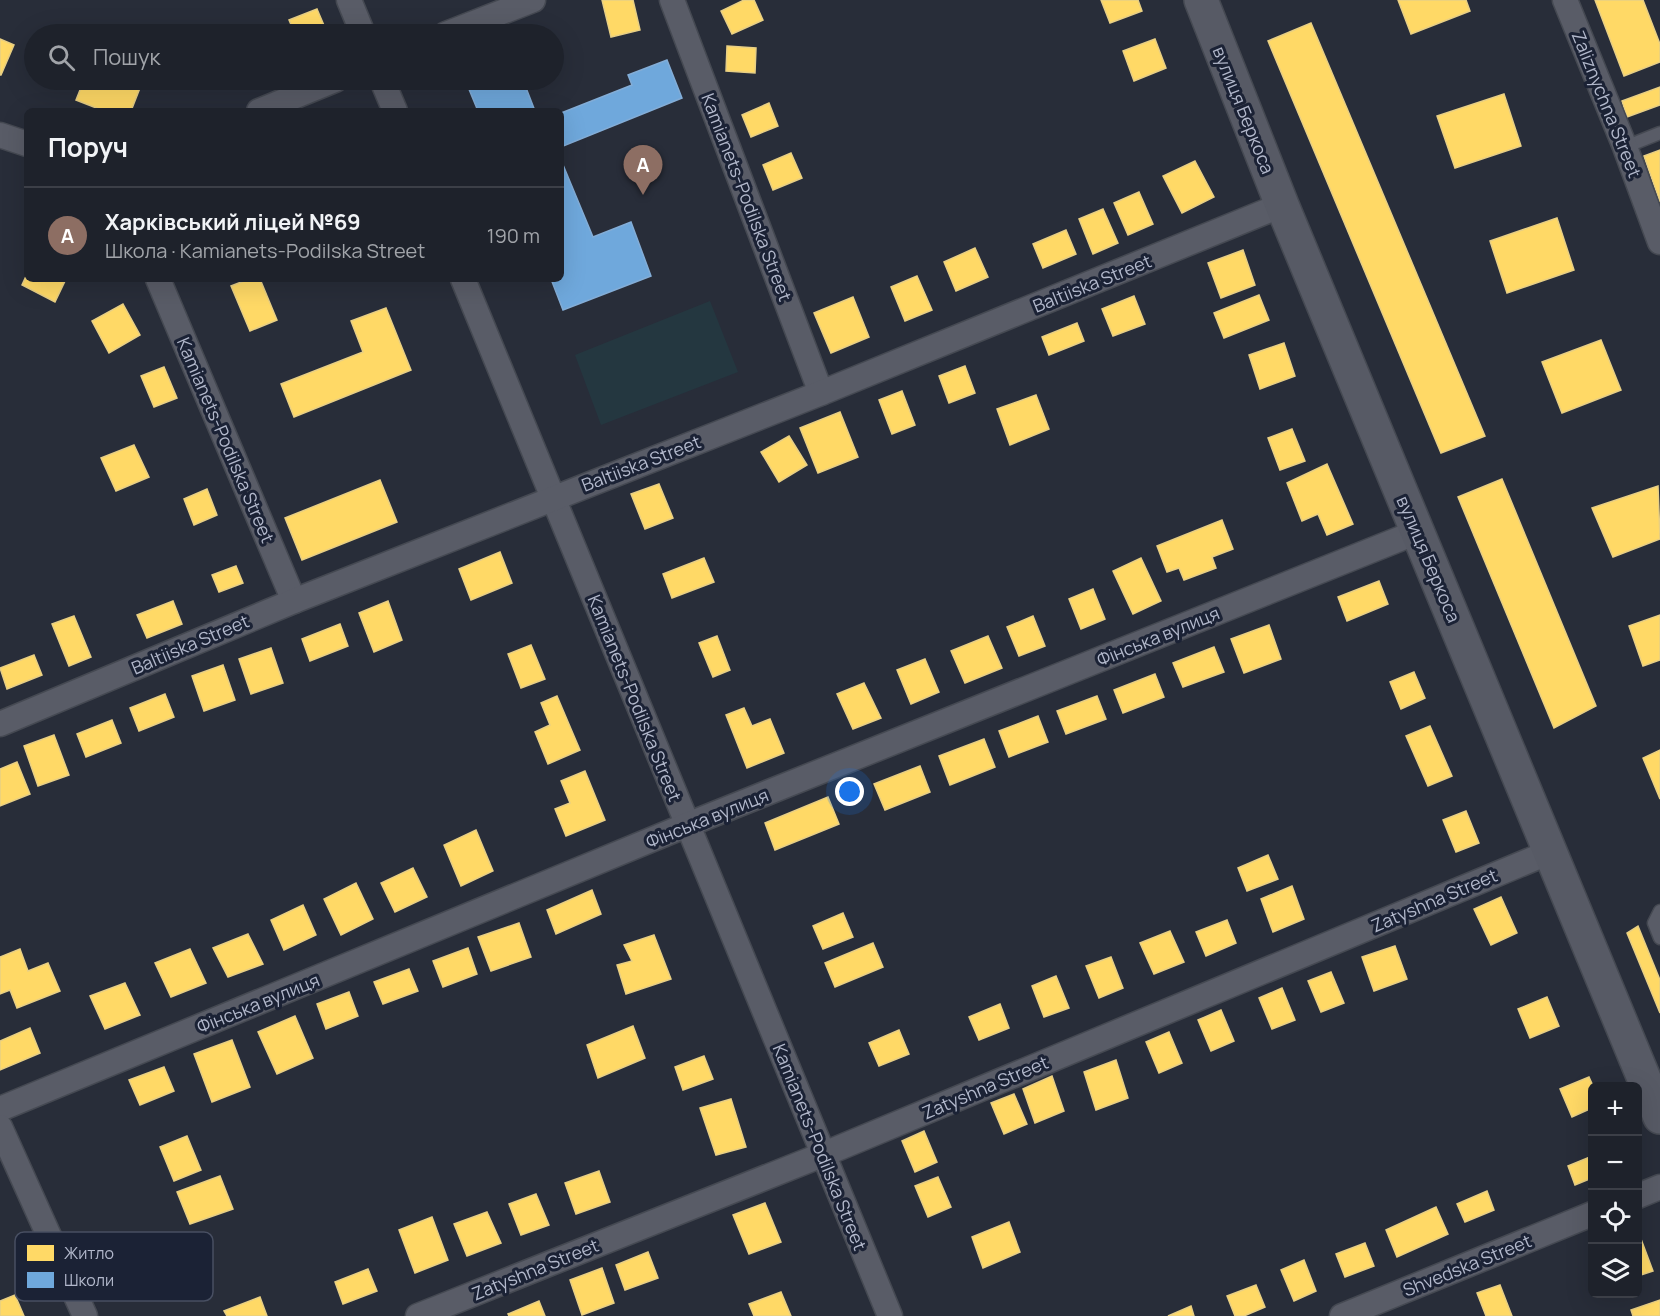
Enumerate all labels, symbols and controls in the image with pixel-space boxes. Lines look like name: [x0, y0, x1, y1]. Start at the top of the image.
search box: [24, 24, 564, 90]
street label: Zaliznychna Street: [1567, 27, 1647, 181]
icon: search: [45, 41, 78, 74]
text: Пошук: [93, 42, 160, 72]
street label: вулиця Беркоса: [1208, 43, 1280, 177]
street label: Kamianets-Podilska Street: [696, 90, 798, 304]
text: Поруч: [48, 129, 128, 165]
pin: A: [624, 146, 662, 195]
text: Харківський ліцей №69: [105, 207, 361, 237]
text: A: [61, 222, 74, 249]
text: 190 m: [487, 222, 540, 249]
text: Школа · Kamianets-Podilska Street: [105, 237, 425, 264]
street label: Baltiiska Street: [1029, 248, 1155, 318]
street label: Kamianets-Podilska Street: [172, 334, 280, 546]
street label: Baltiiska Street: [578, 429, 704, 497]
street label: вулиця Беркоса: [1392, 492, 1466, 626]
street label: Kamianets-Podilska Street: [582, 591, 688, 805]
street label: Фінська вулиця: [1093, 600, 1223, 672]
street label: Baltiiska Street: [127, 608, 253, 680]
your location: [835, 777, 864, 806]
street label: Фінська вулиця: [642, 782, 772, 854]
street label: Zatyshna Street: [1367, 863, 1501, 937]
street label: Фінська вулиця: [193, 967, 323, 1039]
street label: Kamianets-Podilska Street: [767, 1040, 873, 1254]
street label: Zatyshna Street: [918, 1050, 1052, 1124]
map controls: [1588, 1082, 1642, 1298]
button: +: [1588, 1082, 1642, 1136]
button: −: [1588, 1136, 1642, 1190]
button: locate: [1588, 1190, 1642, 1244]
street label: Shvedska Street: [1399, 1228, 1535, 1302]
legend: [15, 1232, 213, 1301]
street label: Zatyshna Street: [468, 1233, 602, 1305]
text: Житло: [64, 1242, 114, 1264]
button: layers: [1588, 1244, 1642, 1298]
text: Школи: [64, 1269, 114, 1291]

